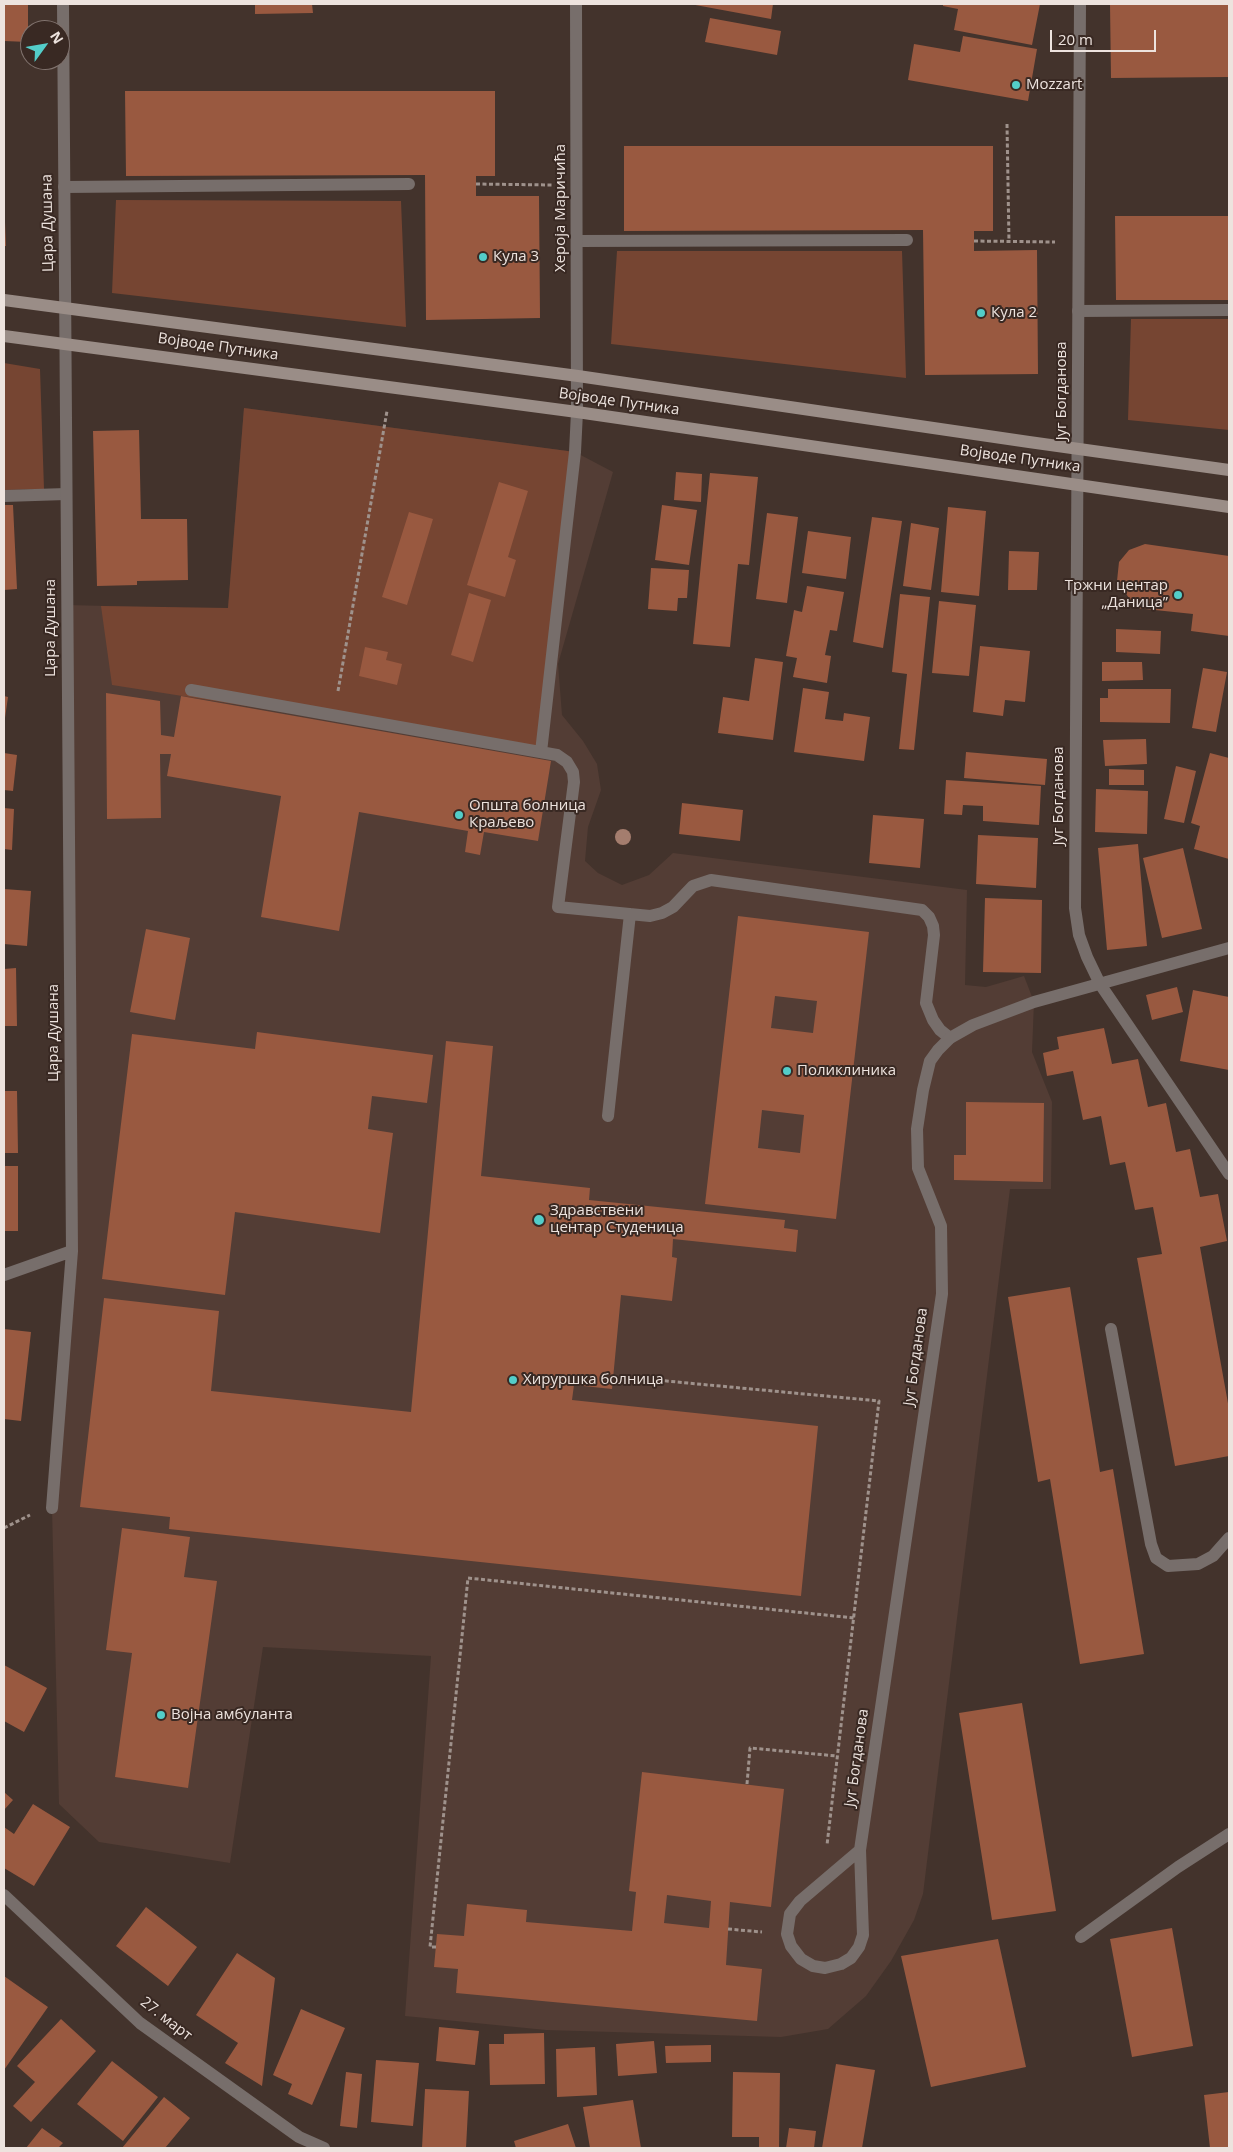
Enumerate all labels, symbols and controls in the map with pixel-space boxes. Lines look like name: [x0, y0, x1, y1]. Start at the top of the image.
north arrow: [20, 20, 70, 70]
scale bar: [1053, 20, 1159, 52]
text: N: [46, 27, 68, 47]
text: 20 m: [1058, 29, 1093, 49]
place label: Mozzart: [1026, 76, 1082, 94]
marker: Mozzart: [1010, 79, 1022, 91]
street label: Хероја Маричића: [552, 144, 570, 272]
street label: Цара Душана: [38, 174, 58, 272]
place label: Кула 3: [493, 248, 539, 266]
marker: Кула 3: [477, 251, 489, 263]
place label: Кула 2: [991, 304, 1037, 322]
marker: Кула 2: [975, 307, 987, 319]
street label: Војводе Путника: [156, 330, 280, 364]
street label: Југ Богданова: [1053, 342, 1071, 440]
street label: Војводе Путника: [557, 385, 681, 419]
street label: Војводе Путника: [958, 442, 1082, 476]
place label: Тржни центар „Даница”: [1065, 577, 1168, 612]
street label: Цара Душана: [42, 579, 60, 677]
marker: Тржни центар „Даница”: [1172, 589, 1184, 601]
street label: Југ Богданова: [1050, 747, 1068, 845]
place label: Општа болница Краљево: [469, 797, 586, 832]
marker: Општа болница Краљево: [453, 809, 465, 821]
street label: Цара Душана: [45, 984, 63, 1082]
place label: Поликлиника: [797, 1062, 896, 1080]
marker: Поликлиника: [781, 1065, 793, 1077]
place label: Здравствени центар Студеница: [550, 1202, 684, 1237]
marker: Здравствени центар Студеница: [532, 1213, 546, 1227]
street label: Југ Богданова: [900, 1307, 932, 1407]
place label: Хируршка болница: [523, 1371, 664, 1389]
marker: Хируршка болница: [507, 1374, 519, 1386]
place label: Војна амбуланта: [171, 1706, 293, 1724]
street label: Југ Богданова: [841, 1708, 873, 1808]
marker: Војна амбуланта: [155, 1709, 167, 1721]
street label: 27. март: [137, 1993, 195, 2045]

